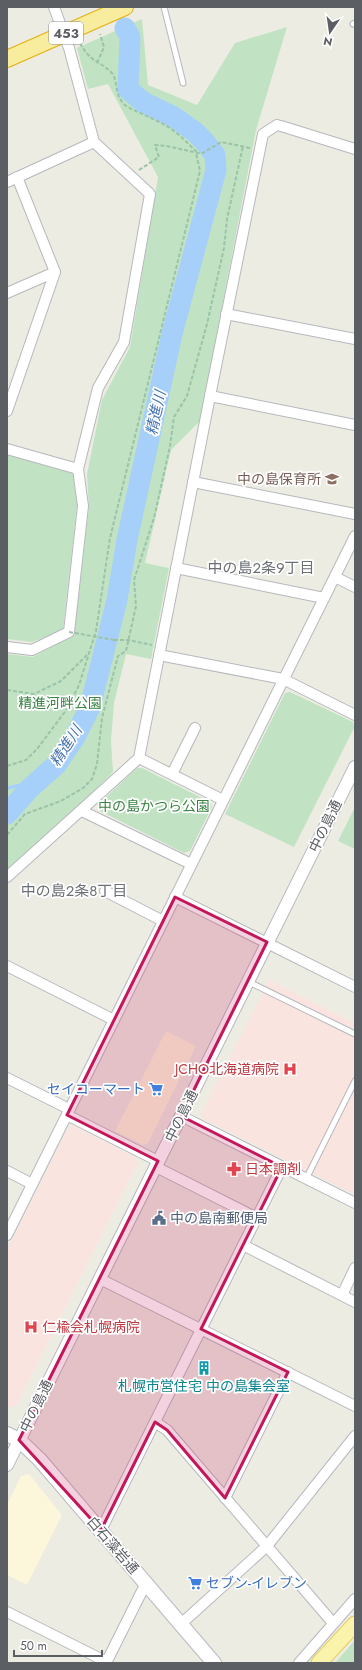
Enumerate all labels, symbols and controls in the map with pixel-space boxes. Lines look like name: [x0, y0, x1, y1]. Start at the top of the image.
north arrow: [310, 12, 350, 52]
road number: 453: [49, 22, 83, 44]
text: N: [322, 33, 334, 51]
water label: 精進川: [141, 387, 172, 437]
place label: 中の島保育所: [237, 469, 321, 489]
school or university icon: 中の島保育所: [324, 471, 340, 487]
district label: 中の島2条9丁目: [207, 557, 315, 579]
park label: 精進河畔公園: [18, 693, 102, 713]
water label: 精進川: [45, 719, 89, 771]
park label: 中の島かつら公園: [98, 796, 210, 816]
street label: 中の島通: [304, 796, 346, 856]
district label: 中の島2条8丁目: [21, 880, 127, 902]
place label: JCHO北海道病院: [173, 1059, 279, 1079]
hospital icon: JCHO北海道病院: [282, 1061, 298, 1077]
place label: セイコーマート: [47, 1079, 145, 1099]
supermarket icon: セイコーマート: [148, 1081, 164, 1097]
street label: 中の島通: [160, 1086, 202, 1146]
place label: 日本調剤: [245, 1159, 301, 1179]
pharmacy icon: 日本調剤: [226, 1161, 242, 1177]
place label: 中の島南郵便局: [170, 1208, 268, 1228]
public building icon: 中の島南郵便局: [151, 1210, 167, 1226]
place label: 仁楡会札幌病院: [42, 1317, 140, 1337]
hospital icon: 仁楡会札幌病院: [23, 1319, 39, 1335]
building icon: 札幌市営住宅 中の島集会室: [196, 1360, 212, 1376]
street label: 中の島通: [15, 1376, 57, 1436]
place label: 札幌市営住宅 中の島集会室: [118, 1376, 290, 1396]
street label: 白石藻岩通: [82, 1512, 144, 1578]
place label: セブン-イレブン: [206, 1573, 307, 1593]
supermarket icon: セブン-イレブン: [187, 1575, 203, 1591]
scale bar: [14, 1632, 102, 1658]
text: 50 m: [20, 1637, 47, 1655]

